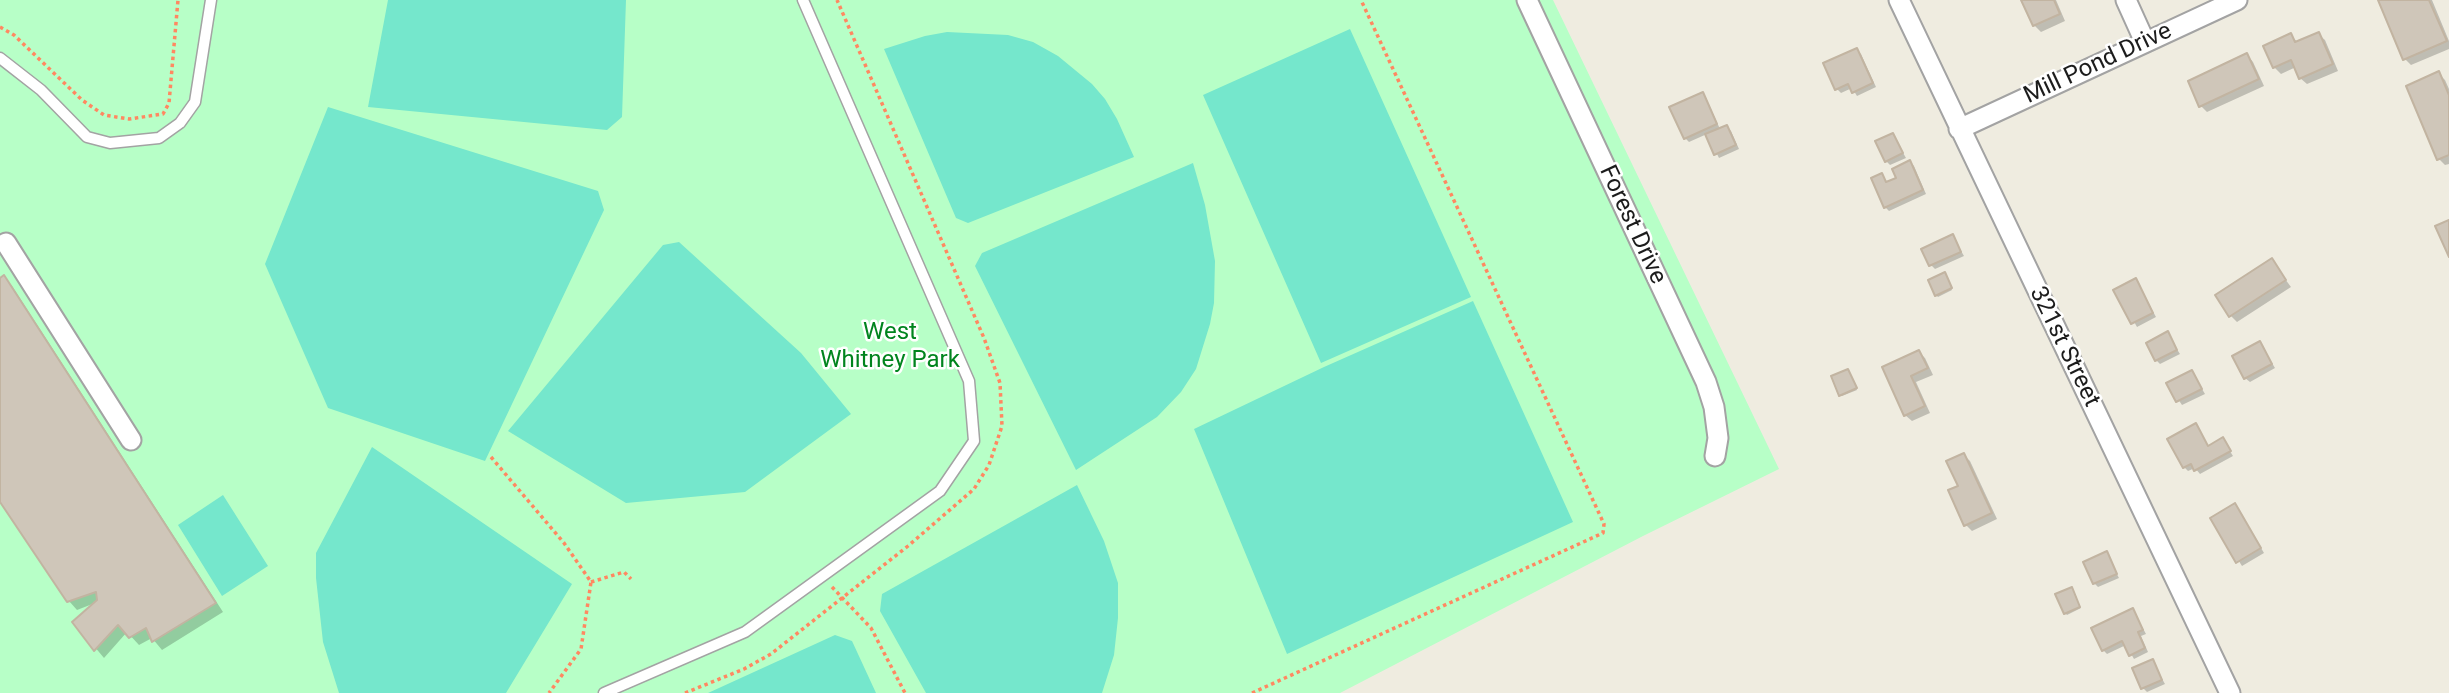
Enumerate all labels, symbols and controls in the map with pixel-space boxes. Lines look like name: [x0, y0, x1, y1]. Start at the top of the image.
street label: Mill Pond Drive: [2020, 17, 2176, 111]
street label: Forest Drive: [1592, 161, 1672, 289]
street label: 321st Street: [2023, 282, 2105, 412]
park label: West Whitney Park: [820, 319, 960, 375]

